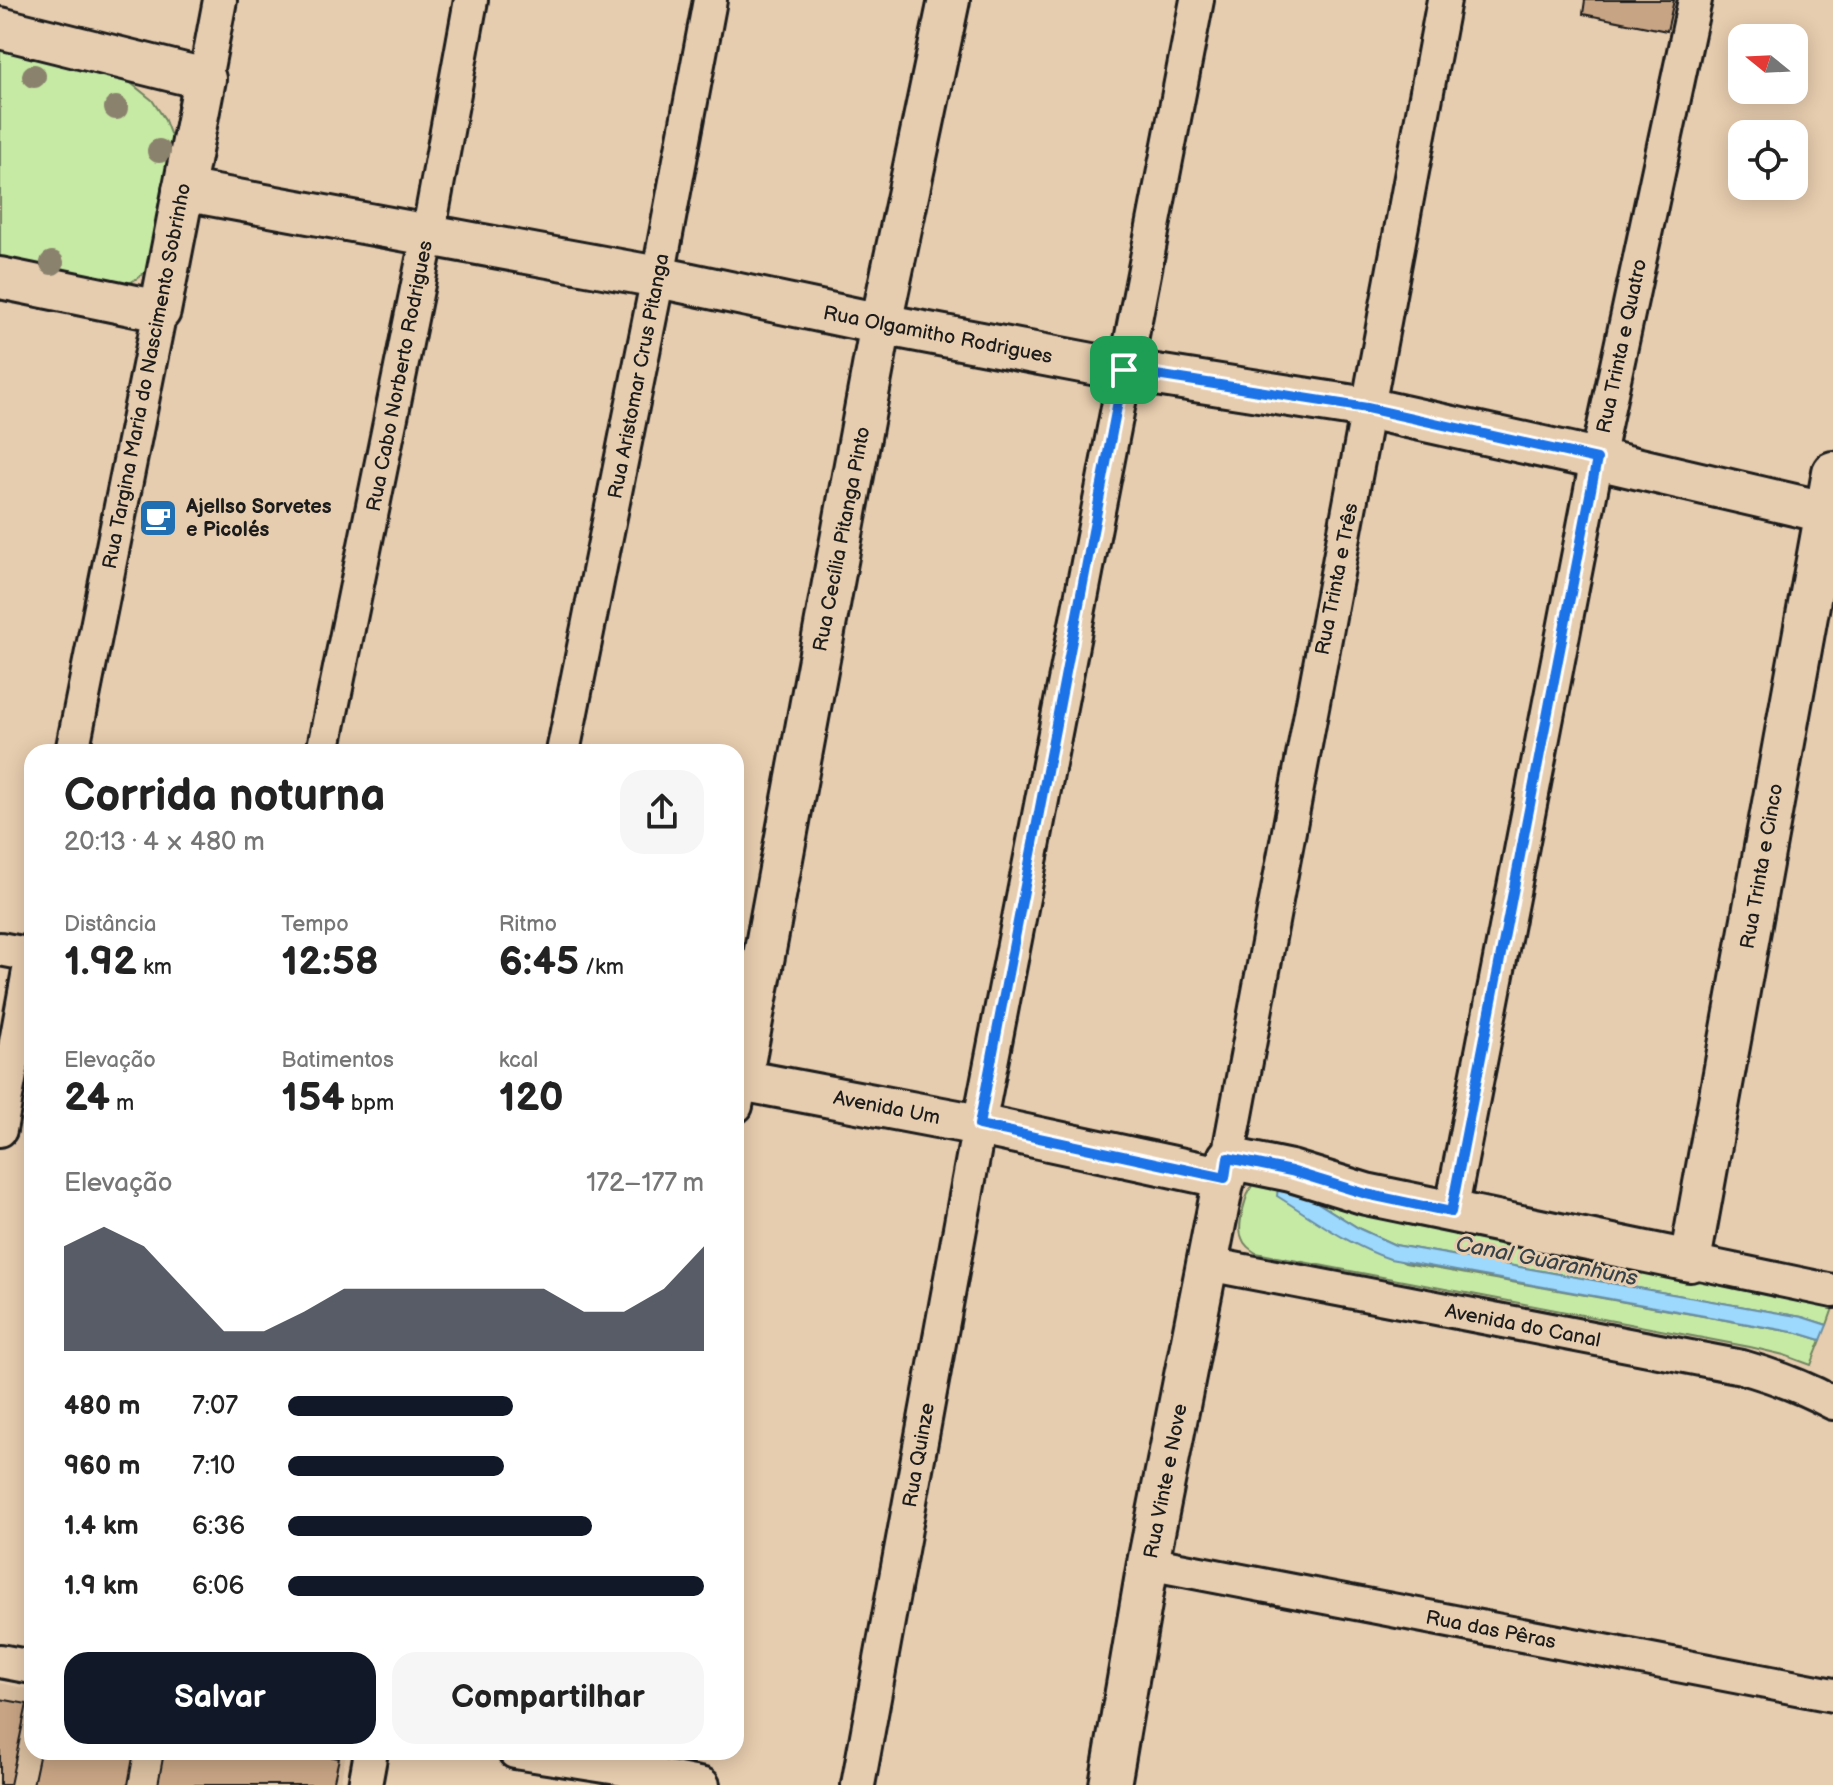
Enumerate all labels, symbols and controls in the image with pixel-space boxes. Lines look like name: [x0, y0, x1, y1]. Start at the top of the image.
north arrow: [1728, 24, 1808, 104]
map controls: [1728, 24, 1808, 200]
button: locate: [1728, 120, 1808, 200]
street label: Rua Targina Maria do Nascimento Sobrinho: [98, 181, 196, 571]
street label: Rua Cabo Norberto Rodrigues: [362, 239, 438, 514]
street label: Rua Aristomar Crus Pitanga: [603, 251, 675, 501]
street label: Rua Trinta e Quatro: [1592, 257, 1652, 436]
street label: Rua Olgamitho Rodrigues: [821, 301, 1055, 369]
pin: [1090, 336, 1158, 404]
icon: arrive: [1102, 348, 1146, 392]
street label: Rua Cecília Pitanga Pinto: [808, 425, 876, 654]
place label: Ajellso Sorvetes e Picolés: [185, 495, 332, 542]
cafe icon: Ajellso Sorvetes e Picolés: [137, 497, 179, 539]
street label: Rua Trinta e Três: [1310, 501, 1364, 657]
text: Corrida noturna: [64, 770, 385, 823]
button: share: [620, 770, 704, 854]
street label: Rua Trinta e Cinco: [1736, 782, 1788, 951]
text: 20:13 · 4 × 480 m: [64, 827, 265, 858]
text: Distância: [64, 911, 156, 938]
text: Tempo: [281, 911, 349, 938]
text: Ritmo: [499, 911, 557, 938]
text: 1.92: [64, 938, 137, 986]
text: 12:58: [281, 938, 379, 986]
text: 6:45: [499, 938, 579, 986]
text: km: [137, 954, 172, 981]
text: /km: [579, 954, 624, 981]
text: Elevação: [64, 1047, 156, 1074]
text: Batimentos: [281, 1047, 394, 1074]
text: kcal: [499, 1047, 538, 1074]
text: 24: [64, 1074, 110, 1122]
text: 154: [281, 1074, 345, 1122]
text: 120: [499, 1074, 564, 1122]
street label: Avenida Um: [831, 1086, 942, 1130]
text: m: [110, 1090, 134, 1117]
text: bpm: [345, 1090, 394, 1117]
text: Elevação: [64, 1168, 172, 1199]
text: 172–177 m: [586, 1168, 704, 1199]
water label: Canal Guaranhuns: [1454, 1231, 1640, 1292]
street label: Avenida do Canal: [1443, 1299, 1603, 1353]
text: 480 m: [64, 1391, 140, 1422]
text: 7:07: [192, 1391, 238, 1422]
street label: Rua Quinze: [898, 1401, 940, 1509]
street label: Rua Vinte e Nove: [1139, 1402, 1193, 1561]
text: 960 m: [64, 1451, 140, 1482]
text: 7:10: [192, 1451, 235, 1482]
text: 1.4 km: [64, 1511, 139, 1542]
text: 6:36: [192, 1511, 245, 1542]
text: 1.9 km: [64, 1571, 139, 1602]
text: 6:06: [192, 1571, 244, 1602]
street label: Rua das Pêras: [1424, 1606, 1558, 1654]
button: Salvar: [64, 1652, 376, 1744]
button: Compartilhar: [392, 1652, 704, 1744]

